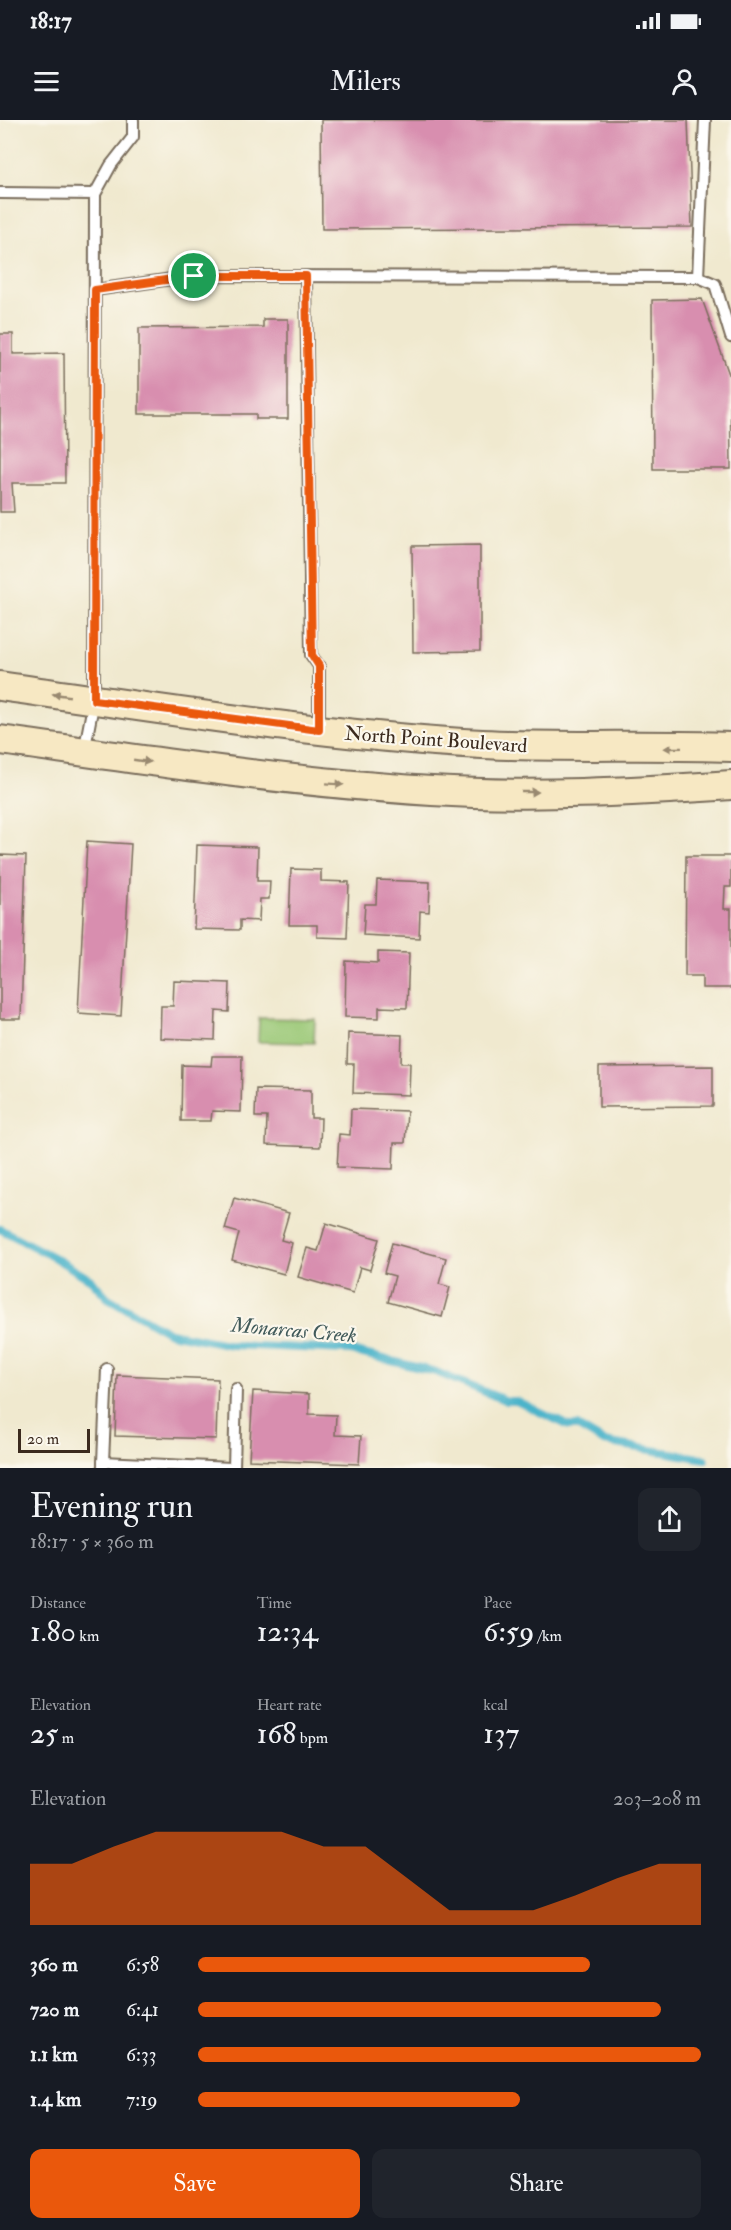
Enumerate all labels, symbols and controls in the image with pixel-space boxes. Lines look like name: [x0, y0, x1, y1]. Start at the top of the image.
text: 18:17: [30, 7, 72, 35]
icon: menu: [30, 65, 63, 98]
text: Milers: [330, 65, 401, 98]
icon: person: [668, 65, 701, 98]
pin: [168, 250, 219, 301]
icon: arrive: [177, 259, 210, 292]
one-way arrow: [51, 690, 70, 699]
street label: North Point Boulevard: [344, 721, 528, 758]
one-way arrow: [663, 743, 682, 753]
one-way arrow: [132, 756, 151, 765]
one-way arrow: [326, 779, 345, 788]
one-way arrow: [521, 787, 540, 797]
water label: Monarcas Creek: [228, 1311, 358, 1349]
scale bar: [18, 1426, 90, 1454]
text: 20 m: [27, 1429, 59, 1449]
text: Evening run: [30, 1486, 193, 1527]
button: share: [638, 1488, 701, 1551]
text: 18:17 · 5 × 360 m: [30, 1529, 154, 1554]
text: Distance: [30, 1593, 86, 1613]
text: Time: [257, 1593, 292, 1613]
text: Pace: [483, 1593, 512, 1613]
text: 1.80: [30, 1613, 76, 1650]
text: 12:34: [257, 1613, 318, 1650]
text: 6:59: [483, 1613, 534, 1650]
text: km: [76, 1626, 99, 1646]
text: /km: [534, 1626, 562, 1646]
text: Elevation: [30, 1695, 91, 1715]
text: Heart rate: [257, 1695, 322, 1715]
text: kcal: [483, 1695, 508, 1715]
text: 25: [30, 1715, 58, 1752]
text: 168: [257, 1715, 296, 1752]
text: 137: [483, 1715, 519, 1752]
text: m: [58, 1728, 74, 1748]
text: bpm: [296, 1728, 328, 1748]
text: Elevation: [30, 1786, 106, 1811]
text: 203–208 m: [613, 1786, 701, 1811]
text: 360 m: [30, 1952, 78, 1977]
text: 6:58: [126, 1952, 159, 1977]
text: 720 m: [30, 1997, 79, 2022]
text: 6:41: [126, 1997, 159, 2022]
text: 1.1 km: [30, 2042, 77, 2067]
text: 6:33: [126, 2042, 156, 2067]
text: 1.4 km: [30, 2087, 81, 2112]
text: 7:19: [126, 2087, 157, 2112]
button: Save: [30, 2149, 360, 2218]
button: Share: [372, 2149, 701, 2218]

